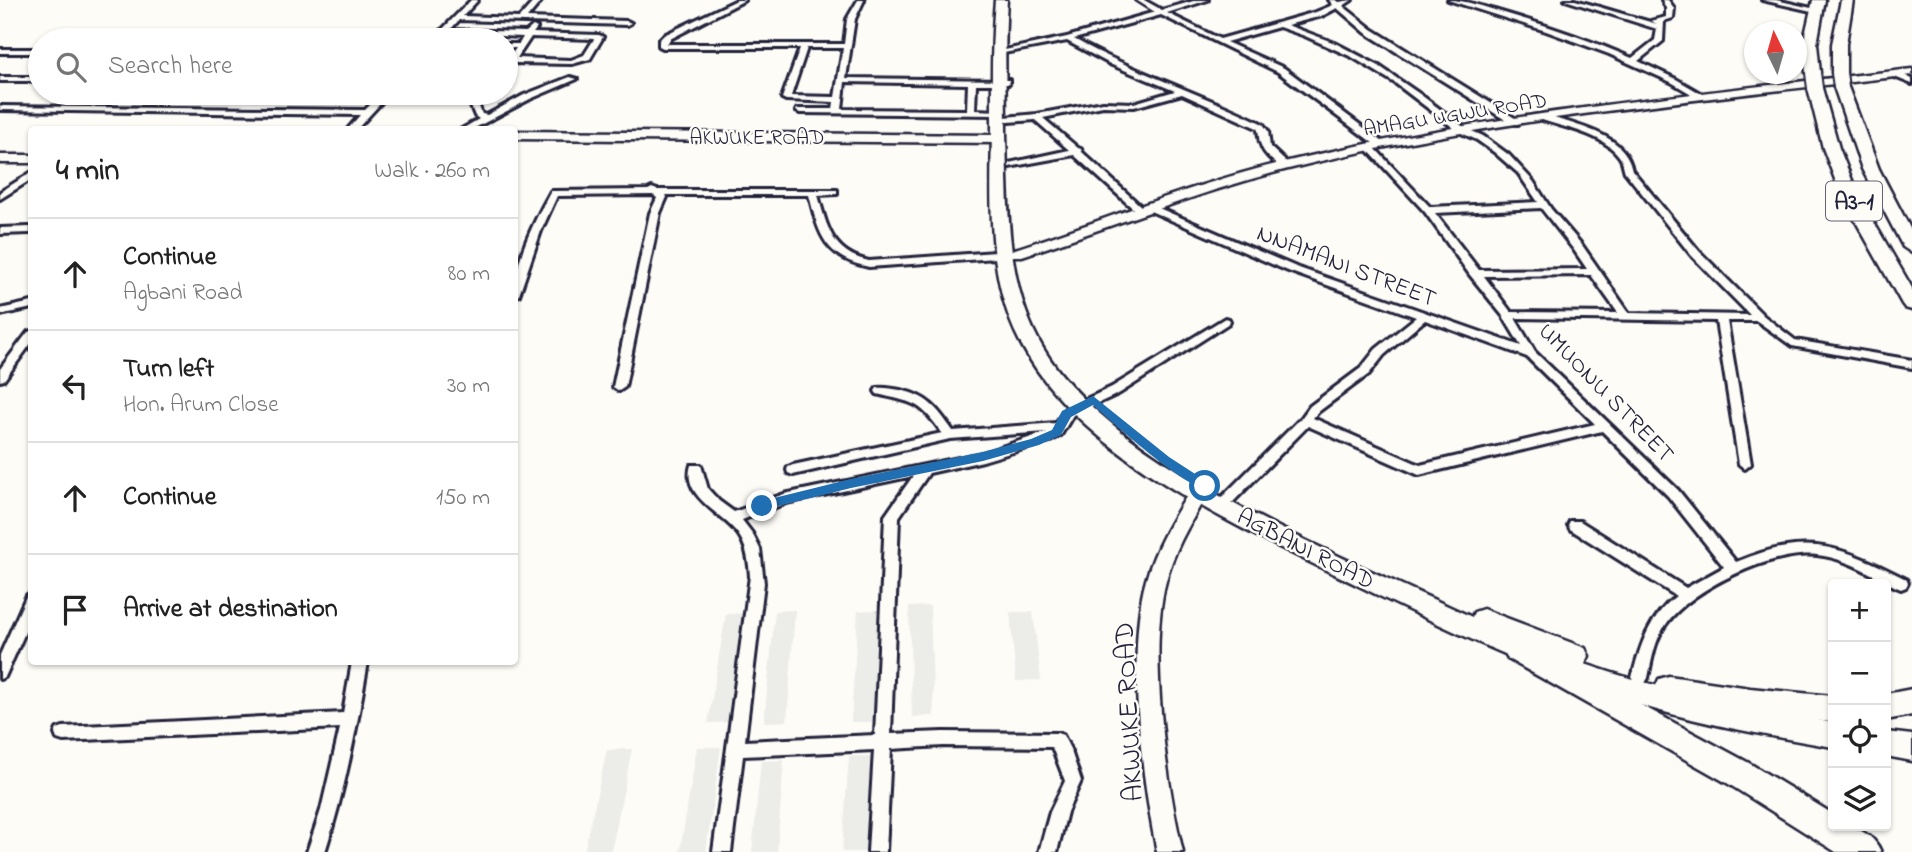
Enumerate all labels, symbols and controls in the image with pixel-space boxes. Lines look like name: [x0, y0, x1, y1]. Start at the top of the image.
north arrow: [1744, 21, 1807, 84]
search box: [28, 28, 518, 105]
icon: search: [52, 48, 90, 86]
text: Search here: [108, 48, 233, 86]
street label: AMAGU UGWU ROAD: [1361, 87, 1549, 145]
street label: AKWUKE ROAD: [690, 124, 824, 154]
text: 4 min: [56, 150, 119, 194]
text: Walk · 260 m: [374, 155, 490, 188]
road number: A3-1: [1826, 182, 1882, 220]
street label: NNAMANI STREET: [1251, 217, 1441, 318]
text: Continue: [123, 239, 216, 277]
icon: ahead: [56, 255, 94, 293]
text: 80 m: [448, 258, 490, 291]
text: Agbani Road: [123, 277, 242, 310]
street label: UMUONU STREET: [1529, 316, 1682, 472]
text: Turn left: [123, 351, 214, 389]
icon: left: [56, 367, 94, 405]
text: 30 m: [447, 370, 490, 403]
text: Hon. Arum Close: [123, 389, 279, 422]
route start: [1189, 470, 1220, 501]
icon: ahead: [56, 479, 94, 517]
text: Continue: [123, 479, 216, 517]
text: 150 m: [436, 482, 490, 515]
route end: [746, 490, 777, 521]
street label: AGBANI ROAD: [1230, 501, 1380, 600]
map controls: [1828, 579, 1891, 831]
button: +: [1828, 579, 1891, 642]
icon: arrive: [56, 591, 94, 629]
text: Arrive at destination: [123, 591, 338, 629]
street label: AKWUKE ROAD: [1105, 621, 1156, 803]
button: −: [1828, 642, 1891, 705]
button: locate: [1828, 705, 1891, 768]
button: layers: [1828, 768, 1891, 831]

